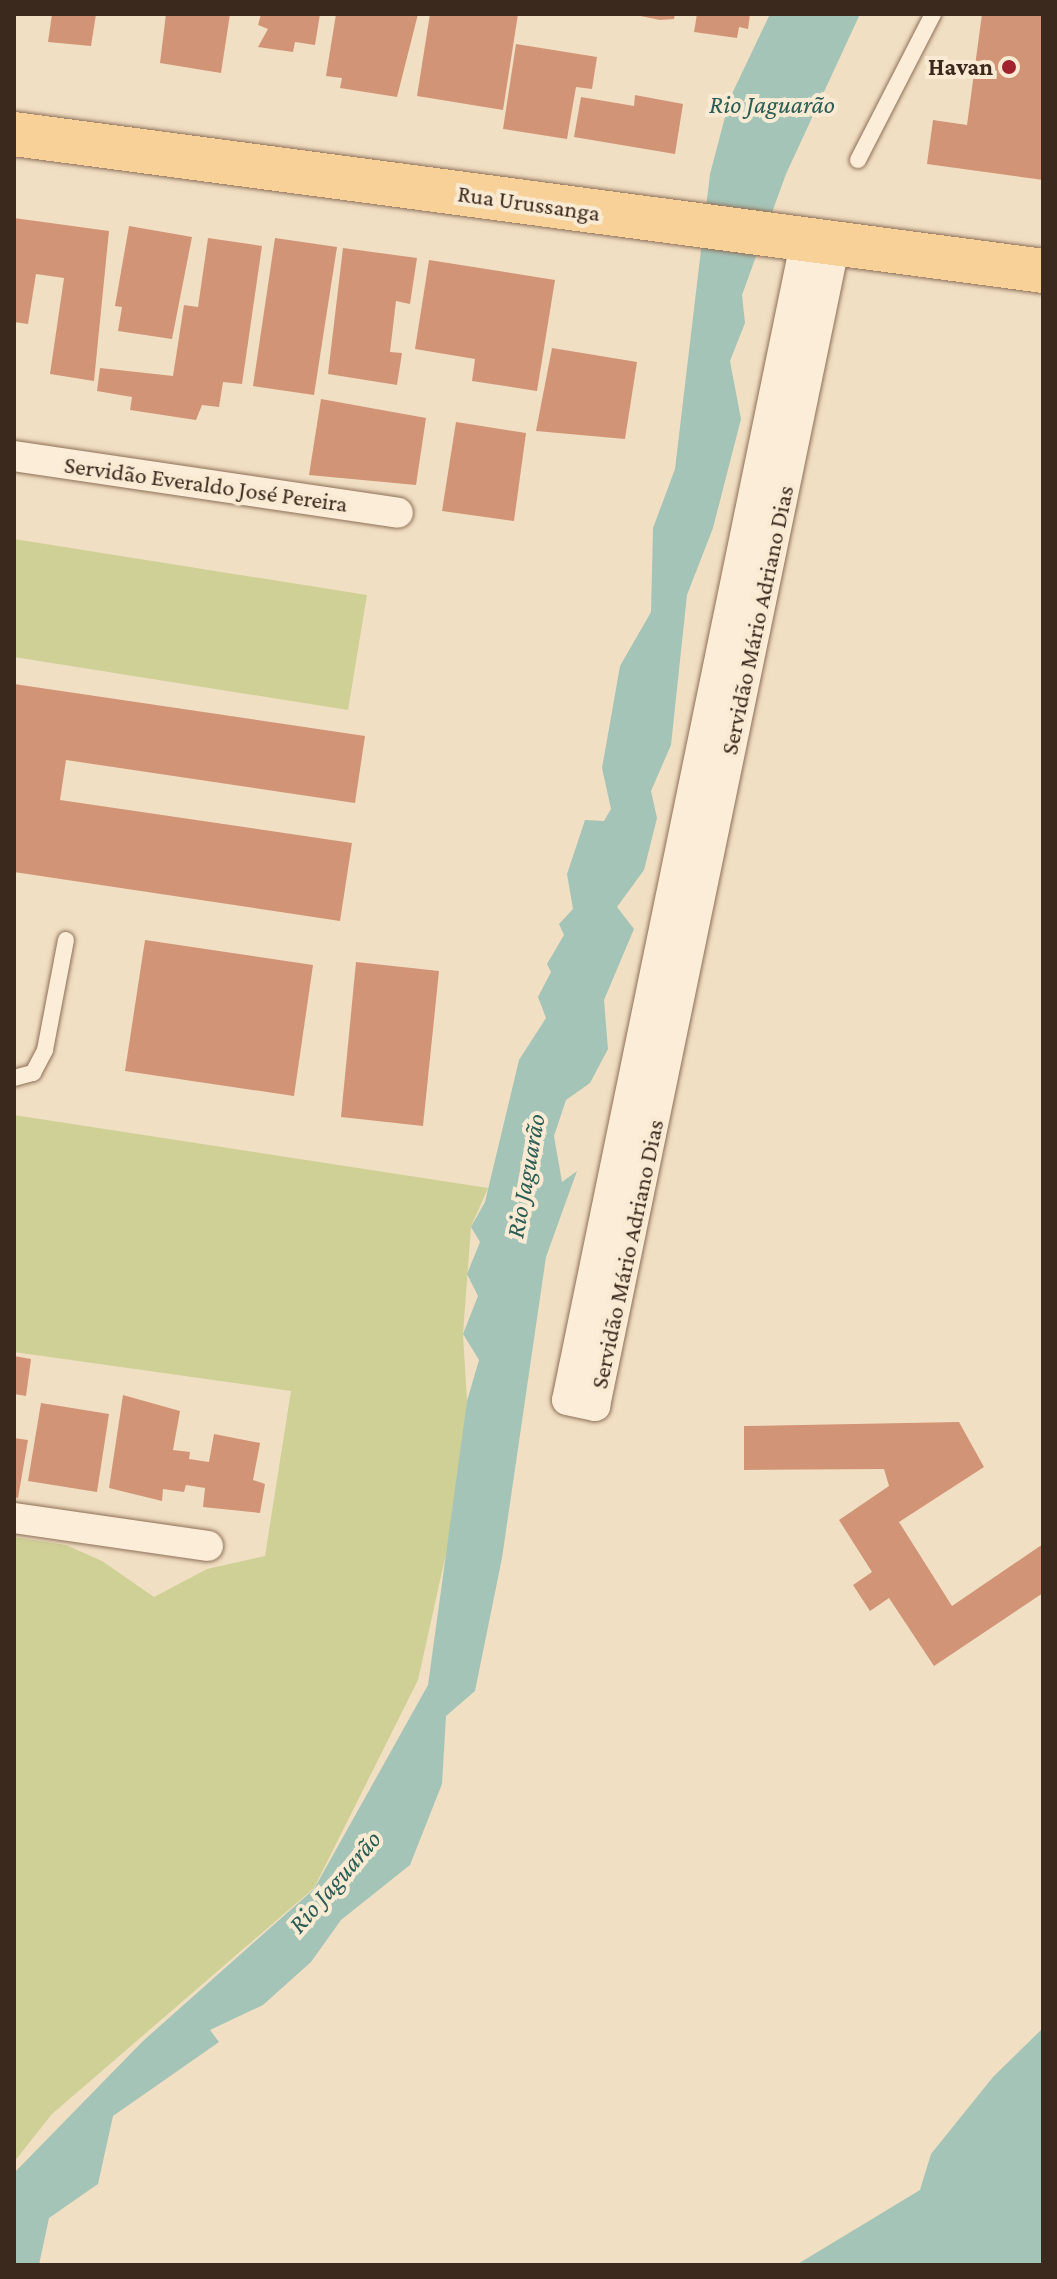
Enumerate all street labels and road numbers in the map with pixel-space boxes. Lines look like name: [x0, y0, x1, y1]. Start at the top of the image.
street label: Rua Urussanga: [456, 179, 602, 227]
street label: Servidão Everaldo José Pereira: [62, 450, 350, 518]
street label: Servidão Mário Adriano Dias: [714, 483, 800, 757]
street label: Servidão Mário Adriano Dias: [584, 1117, 670, 1391]

